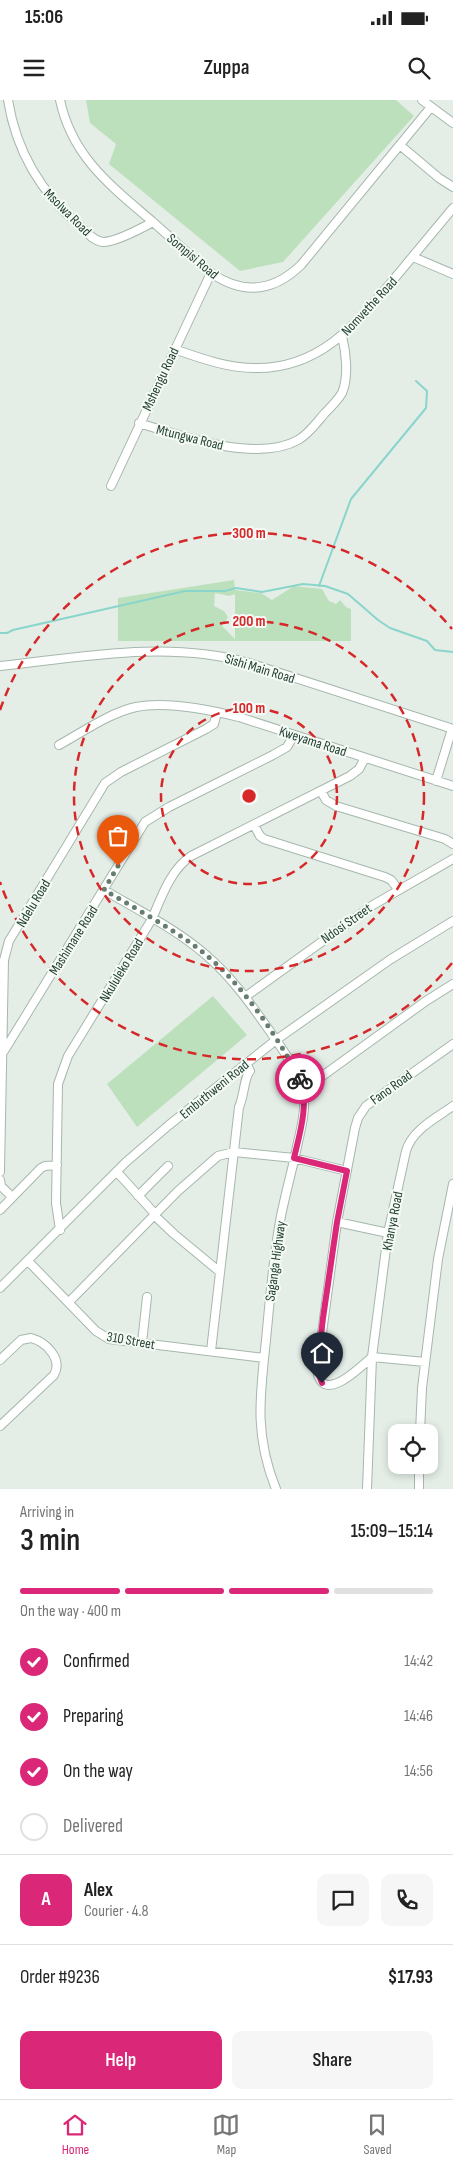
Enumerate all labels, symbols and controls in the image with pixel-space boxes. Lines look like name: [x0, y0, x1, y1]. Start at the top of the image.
text: 15:06: [25, 6, 63, 29]
icon: menu: [20, 54, 48, 82]
text: Zuppa: [203, 54, 250, 81]
icon: search: [405, 54, 433, 82]
street label: Msolwa Road: [40, 185, 95, 240]
street label: Sompisi Road: [163, 230, 222, 283]
street label: Nomvethe Road: [338, 273, 401, 339]
street label: Mshengu Road: [138, 345, 183, 414]
street label: Mtungwa Road: [155, 421, 225, 454]
text: 300 m: [232, 524, 266, 543]
text: 200 m: [232, 612, 266, 631]
street label: Sishi Main Road: [223, 650, 297, 687]
text: 100 m: [233, 699, 265, 718]
street label: Kweyama Road: [277, 723, 349, 760]
centre of rings: [240, 787, 258, 805]
pin: [97, 815, 139, 866]
icon: bag: [104, 822, 132, 850]
street label: Ndelu Road: [13, 876, 54, 930]
street label: Ndosi Street: [318, 900, 375, 947]
street label: Mashimane Road: [45, 902, 102, 978]
street label: Nkululeko Road: [96, 935, 147, 1005]
courier: [275, 1054, 325, 1104]
street label: Embuthweni Road: [176, 1056, 253, 1123]
icon: bike: [286, 1065, 314, 1093]
street label: Fano Road: [367, 1066, 416, 1108]
street label: Khanya Road: [378, 1190, 407, 1252]
street label: Saganga Highway: [261, 1219, 290, 1302]
street label: 310 Street: [105, 1328, 156, 1353]
pin: [301, 1332, 343, 1383]
icon: home: [308, 1339, 336, 1367]
map controls: [388, 1424, 438, 1474]
button: locate: [388, 1424, 438, 1474]
text: Arriving in: [20, 1503, 74, 1522]
text: 15:09–15:14: [351, 1520, 433, 1543]
text: 3 min: [20, 1521, 80, 1560]
text: On the way · 400 m: [20, 1602, 121, 1621]
icon: check: [20, 1648, 48, 1676]
text: Confirmed: [63, 1650, 130, 1673]
text: 14:42: [404, 1652, 433, 1671]
icon: check: [20, 1703, 48, 1731]
text: Preparing: [63, 1705, 124, 1728]
text: 14:46: [404, 1707, 433, 1726]
icon: check: [20, 1758, 48, 1786]
text: On the way: [63, 1760, 133, 1783]
text: 14:56: [404, 1762, 433, 1781]
text: Delivered: [63, 1815, 123, 1838]
button: chat: [317, 1874, 369, 1926]
button: phone: [381, 1874, 433, 1926]
text: Alex: [84, 1879, 113, 1902]
text: A: [41, 1888, 51, 1911]
text: Courier · 4.8: [84, 1902, 148, 1921]
text: Order #9236: [20, 1966, 100, 1989]
text: $17.93: [388, 1966, 433, 1989]
button: Help: [20, 2031, 222, 2089]
button: Share: [232, 2031, 433, 2089]
tab: Home: [61, 2111, 89, 2158]
tab: Map: [212, 2111, 240, 2158]
tab: Saved: [363, 2111, 391, 2158]

